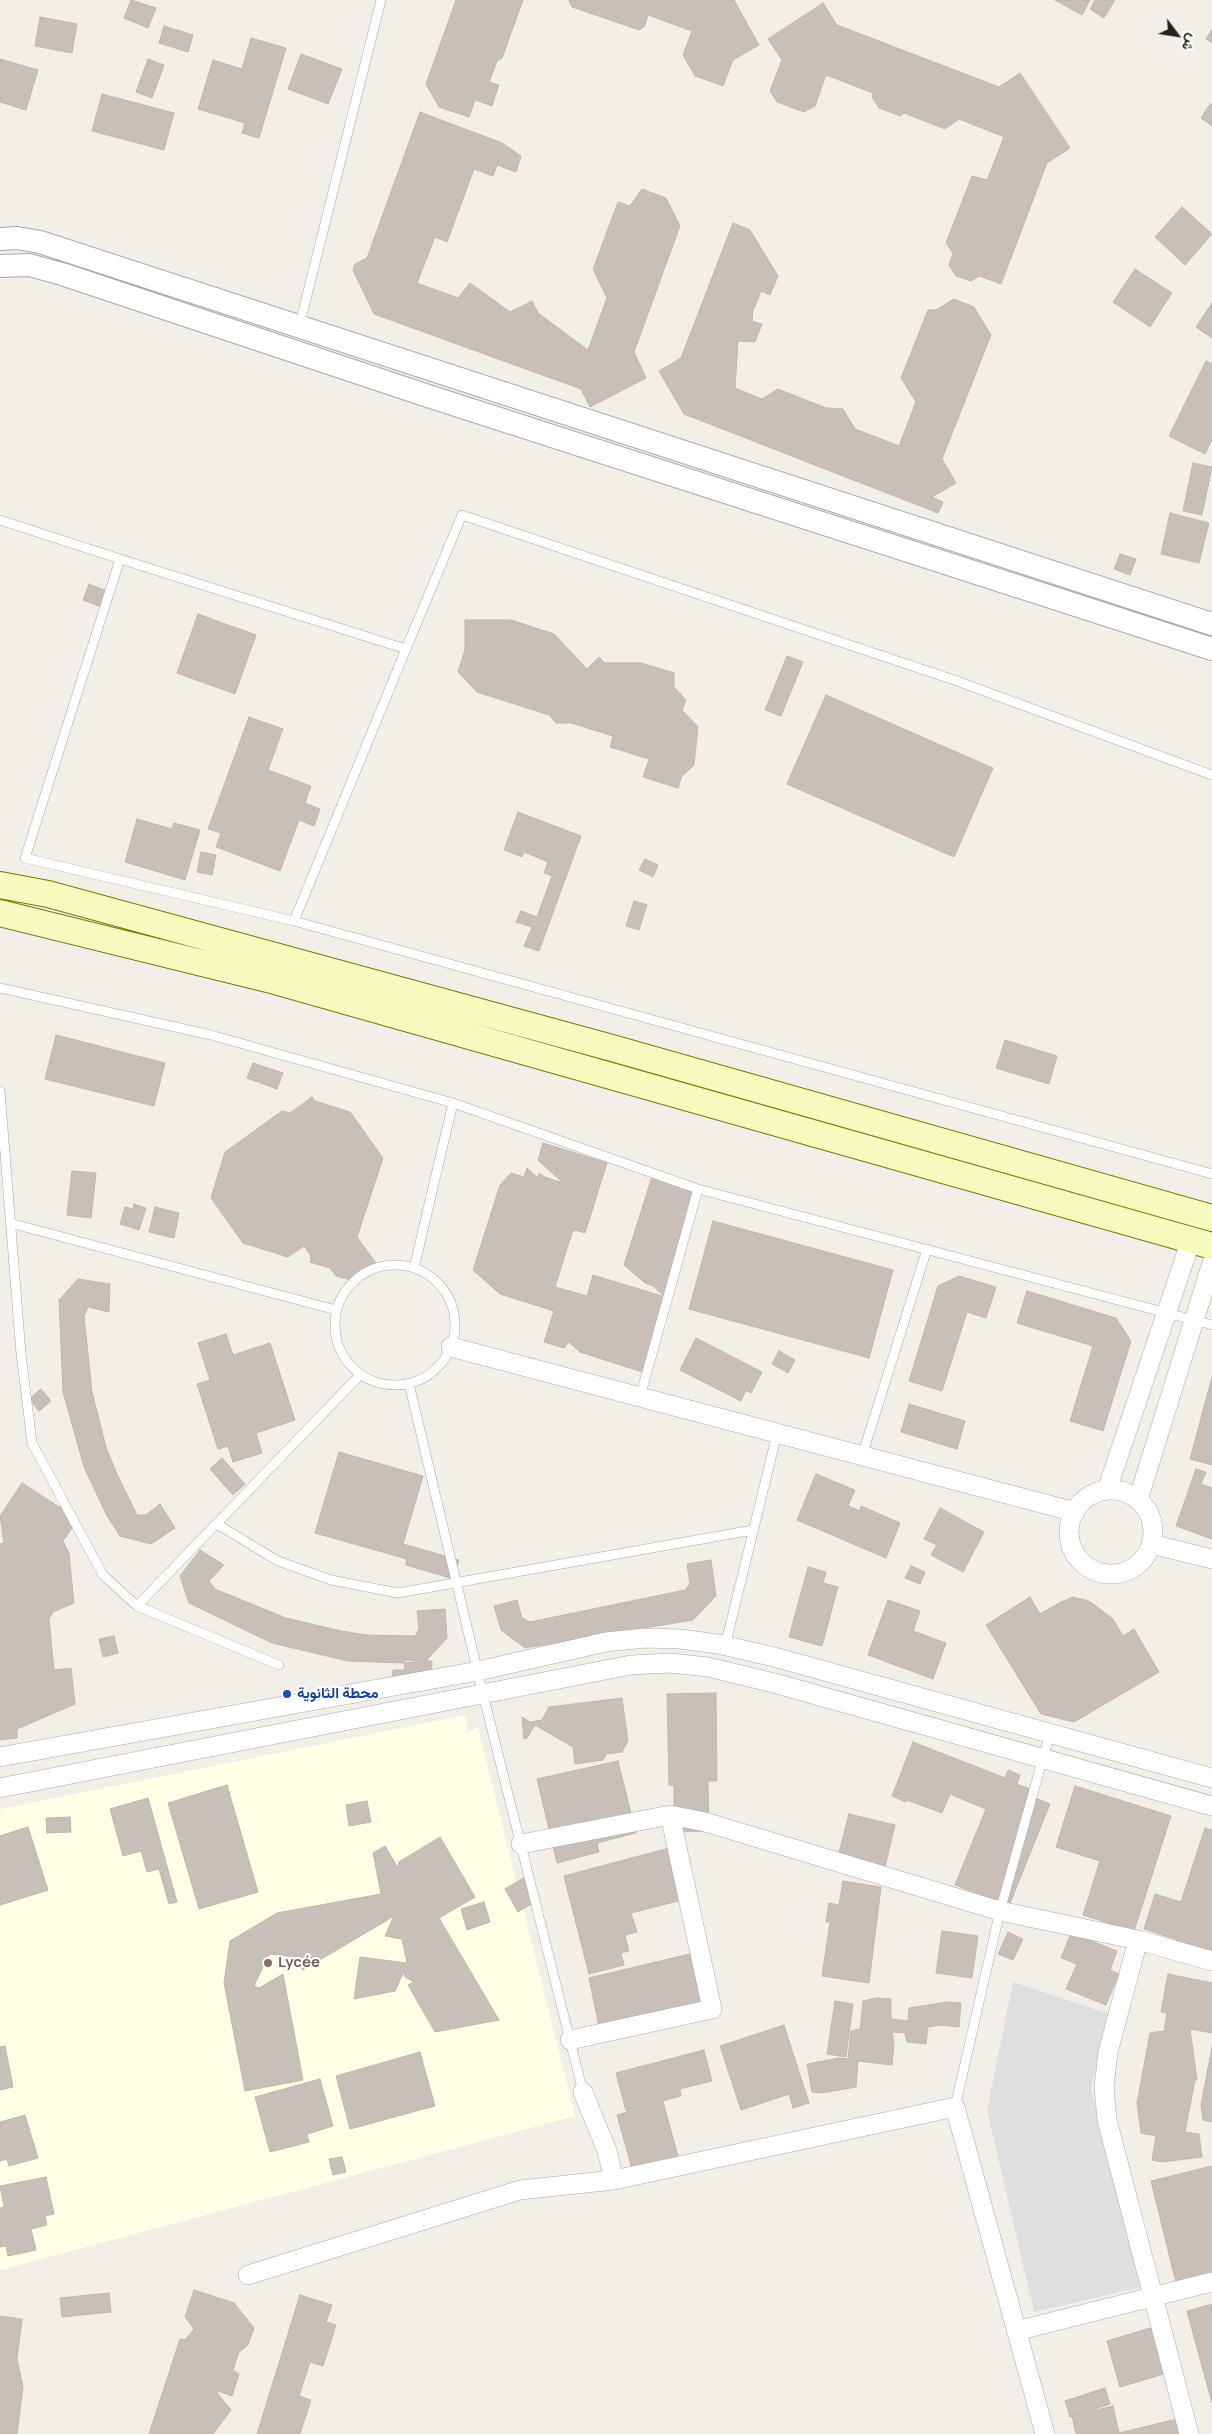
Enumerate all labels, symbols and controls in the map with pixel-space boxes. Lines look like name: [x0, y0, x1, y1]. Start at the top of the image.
north arrow: [1152, 10, 1202, 60]
text: ش: [1178, 31, 1203, 55]
place label: محطة الثانوية: [297, 1685, 379, 1703]
marker: محطة الثانوية: [281, 1688, 293, 1700]
place label: Lycée: [278, 1954, 320, 1972]
marker: Lycée: [262, 1957, 274, 1969]

